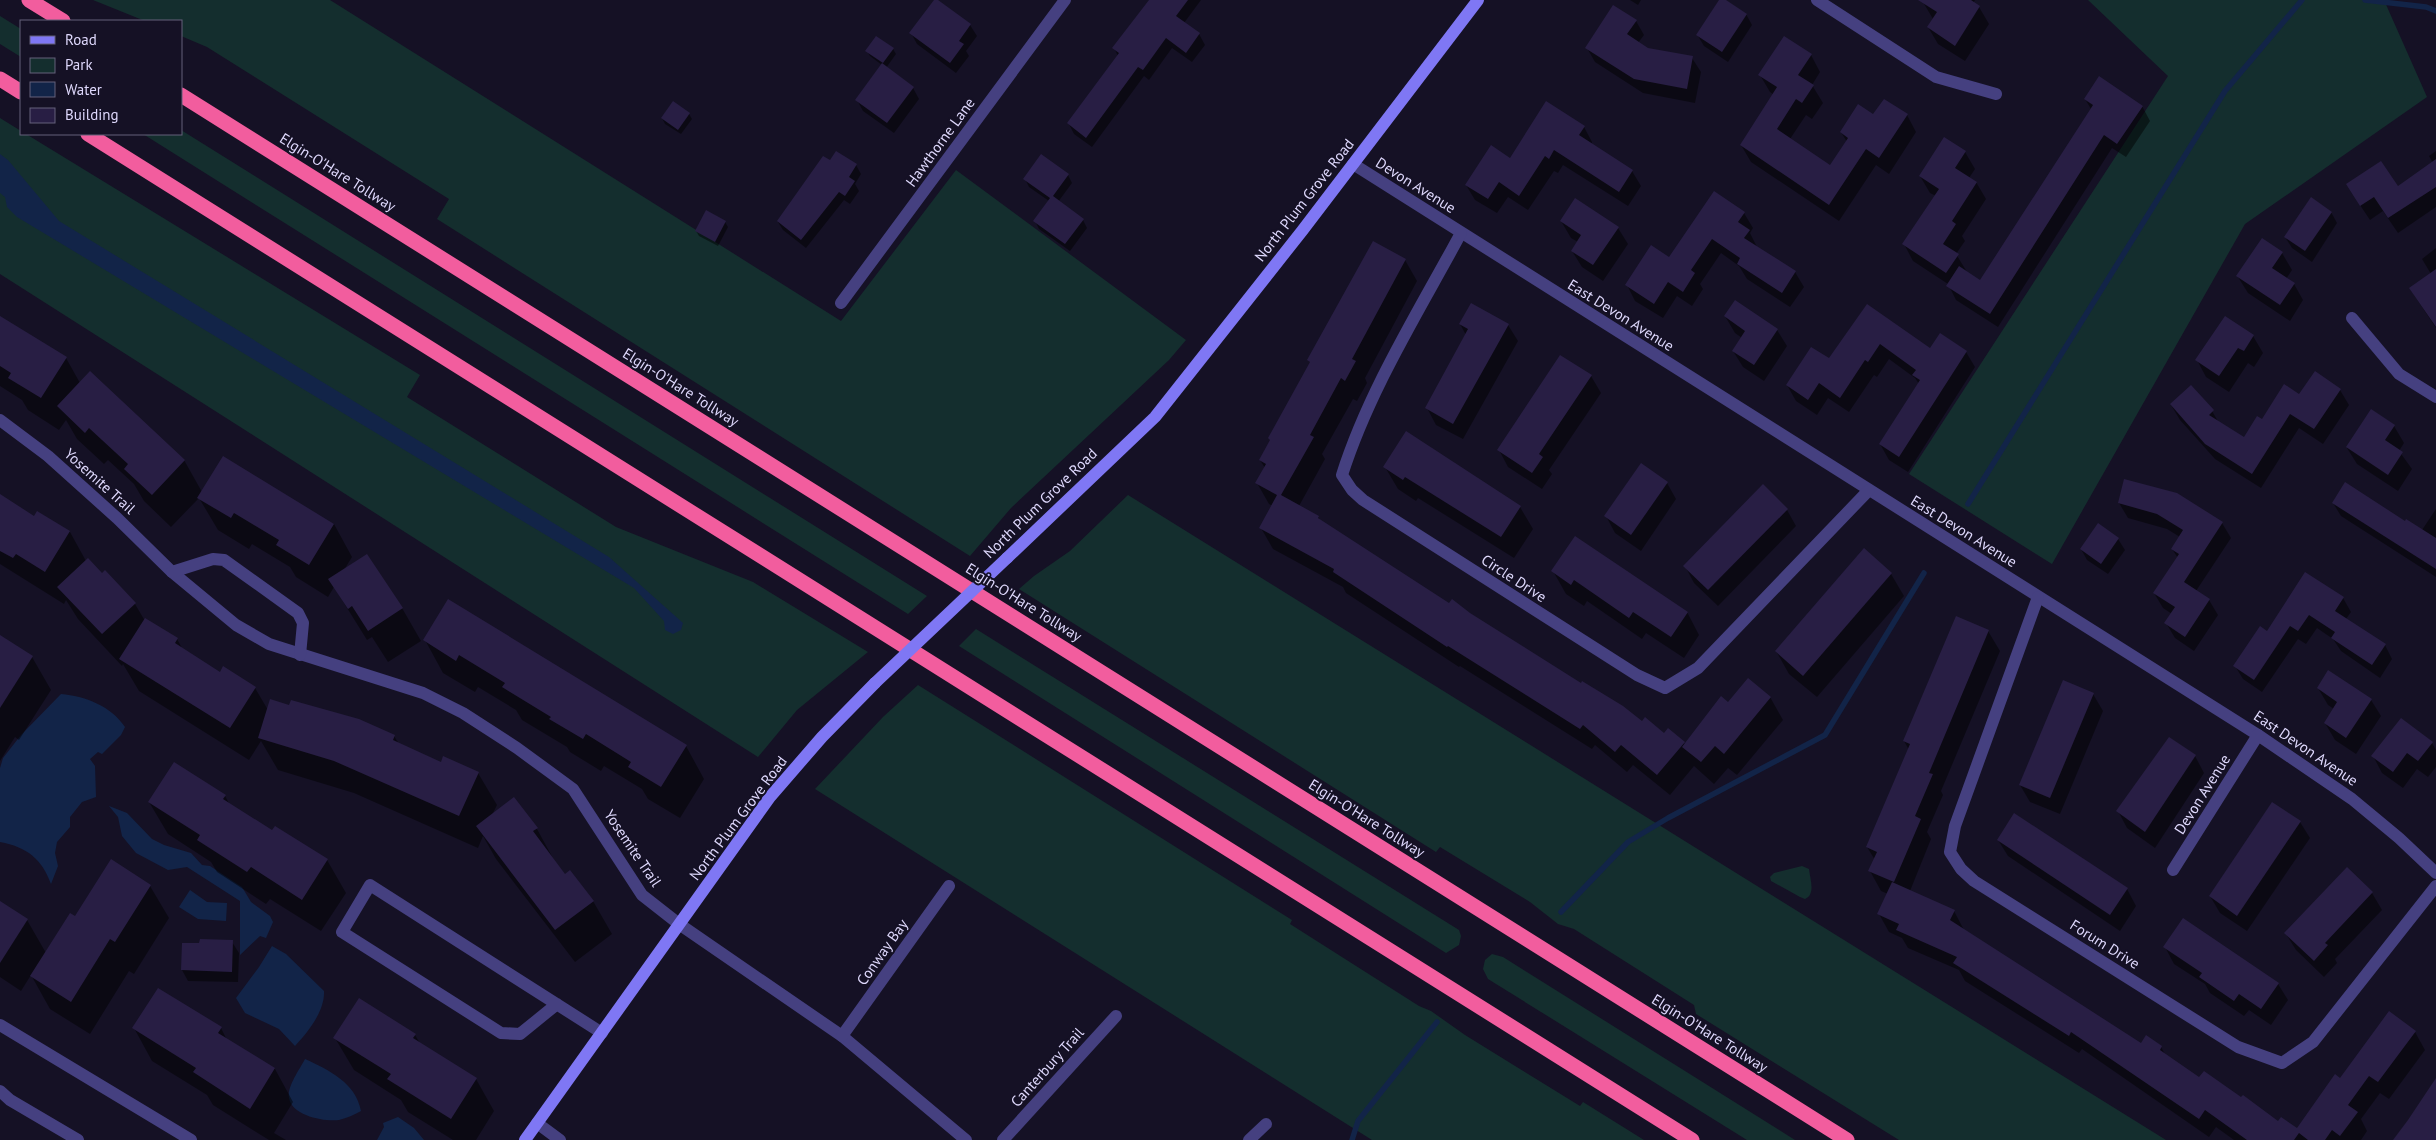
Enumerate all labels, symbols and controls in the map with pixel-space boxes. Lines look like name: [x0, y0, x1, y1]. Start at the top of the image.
legend: [20, 20, 182, 135]
text: Road: [65, 30, 97, 49]
text: Park: [65, 55, 93, 74]
text: Water: [65, 80, 102, 99]
street label: Hawthorne Lane: [901, 94, 979, 190]
text: Building: [65, 105, 119, 124]
street label: Elgin-O'Hare Tollway: [276, 129, 400, 215]
street label: North Plum Grove Road: [1250, 135, 1358, 265]
street label: Devon Avenue: [1372, 153, 1460, 217]
street label: East Devon Avenue: [1564, 275, 1678, 355]
street label: Elgin-O'Hare Tollway: [619, 344, 743, 430]
street label: Yosemite Trail: [61, 444, 140, 518]
street label: North Plum Grove Road: [979, 444, 1101, 562]
street label: East Devon Avenue: [1907, 491, 2021, 571]
street label: Circle Drive: [1478, 550, 1550, 606]
street label: Elgin-O'Hare Tollway: [962, 559, 1086, 645]
street label: East Devon Avenue: [2250, 706, 2362, 790]
street label: Devon Avenue: [2170, 750, 2234, 838]
street label: North Plum Grove Road: [685, 752, 791, 884]
street label: Elgin-O'Hare Tollway: [1305, 775, 1429, 861]
street label: Yosemite Trail: [600, 806, 666, 891]
street label: Conway Bay: [852, 915, 912, 989]
street label: Forum Drive: [2067, 915, 2143, 973]
street label: Elgin-O'Hare Tollway: [1648, 990, 1772, 1076]
street label: Canterbury Trail: [1006, 1023, 1088, 1111]

